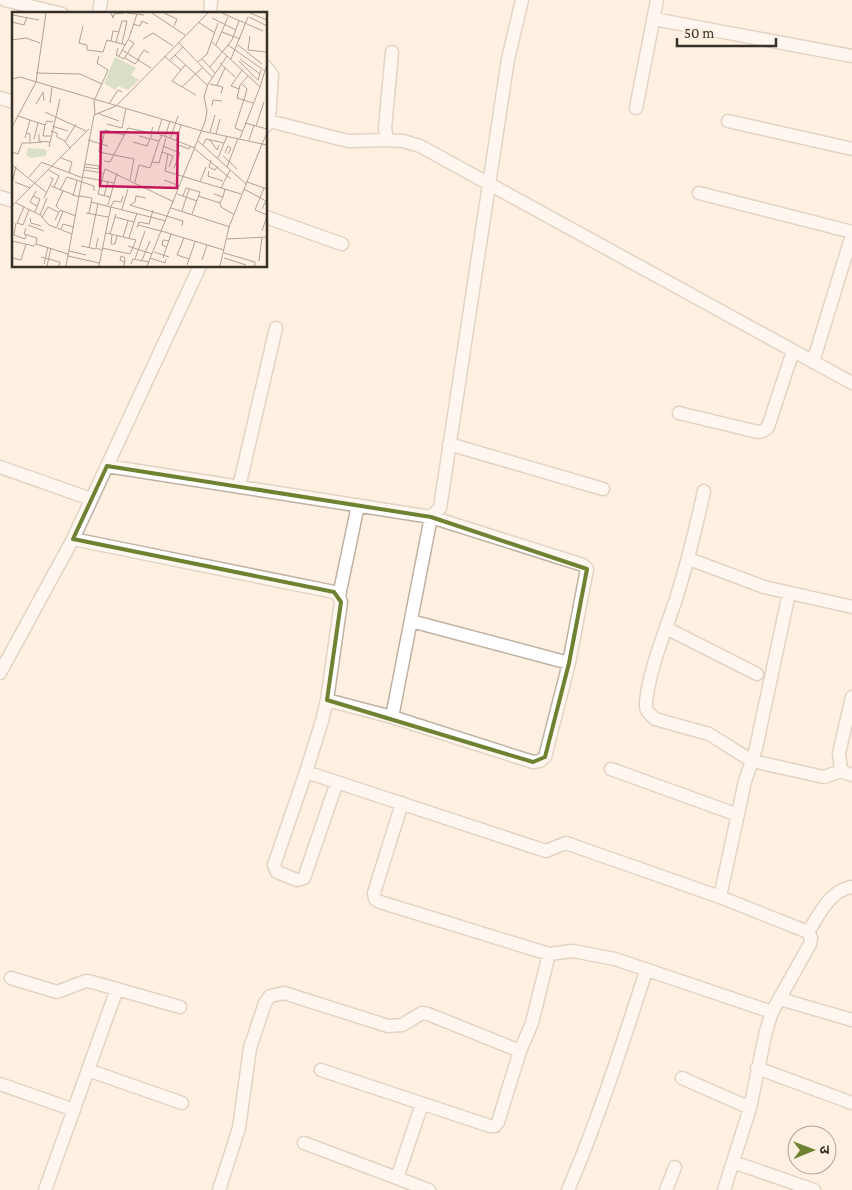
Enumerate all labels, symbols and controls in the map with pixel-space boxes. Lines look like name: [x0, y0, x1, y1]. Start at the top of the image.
inset map: [12, 12, 268, 268]
scale bar: [677, 15, 776, 47]
text: 50 m: [684, 25, 714, 41]
north arrow: [787, 1125, 837, 1175]
text: उ: [817, 1146, 833, 1155]

